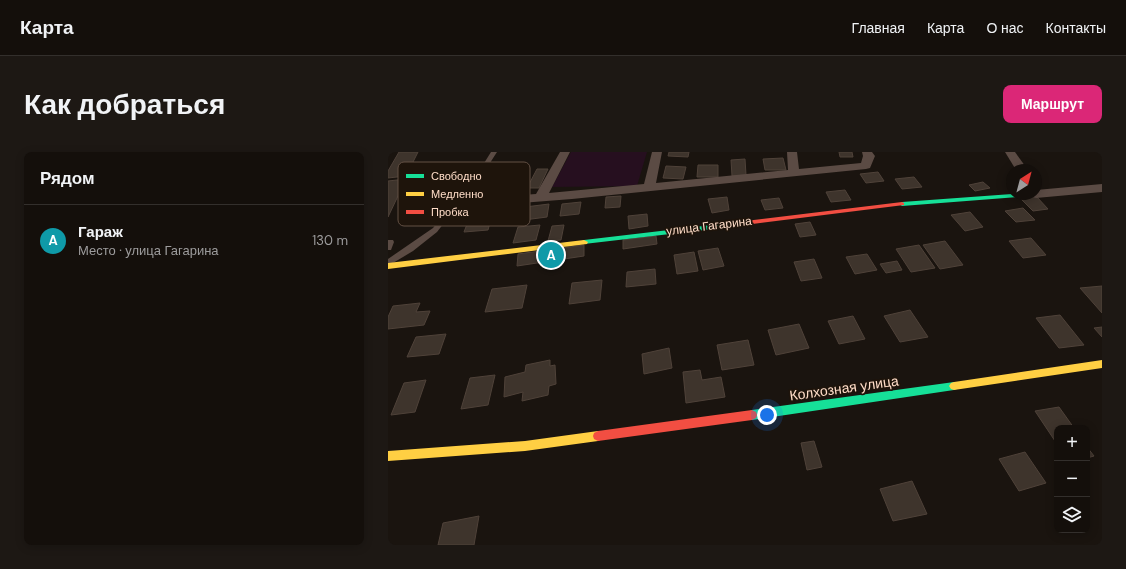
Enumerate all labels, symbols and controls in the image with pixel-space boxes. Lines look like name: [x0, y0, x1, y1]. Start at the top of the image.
text: Карта: [20, 15, 74, 40]
text: Главная: [852, 19, 905, 37]
text: Карта: [927, 19, 964, 37]
text: О нас: [986, 19, 1024, 37]
text: Контакты: [1046, 19, 1106, 37]
button: Маршрут: [1003, 85, 1102, 123]
text: Как добраться: [24, 86, 225, 123]
legend: [398, 162, 530, 226]
north arrow: [1006, 164, 1042, 200]
text: Рядом: [40, 167, 95, 189]
text: Свободно: [431, 169, 482, 183]
text: Медленно: [431, 187, 483, 201]
text: Пробка: [431, 205, 469, 219]
street label: улица Гагарина: [665, 213, 753, 239]
text: Гараж: [78, 222, 123, 242]
text: A: [48, 232, 58, 249]
text: 130 m: [312, 232, 348, 249]
pin: A: [538, 240, 564, 270]
text: Место · улица Гагарина: [78, 242, 219, 259]
street label: Колхозная улица: [788, 371, 900, 405]
your location: [757, 405, 777, 425]
map controls: [1054, 425, 1090, 533]
button: +: [1054, 425, 1090, 461]
button: −: [1054, 461, 1090, 497]
button: layers: [1054, 497, 1090, 533]

